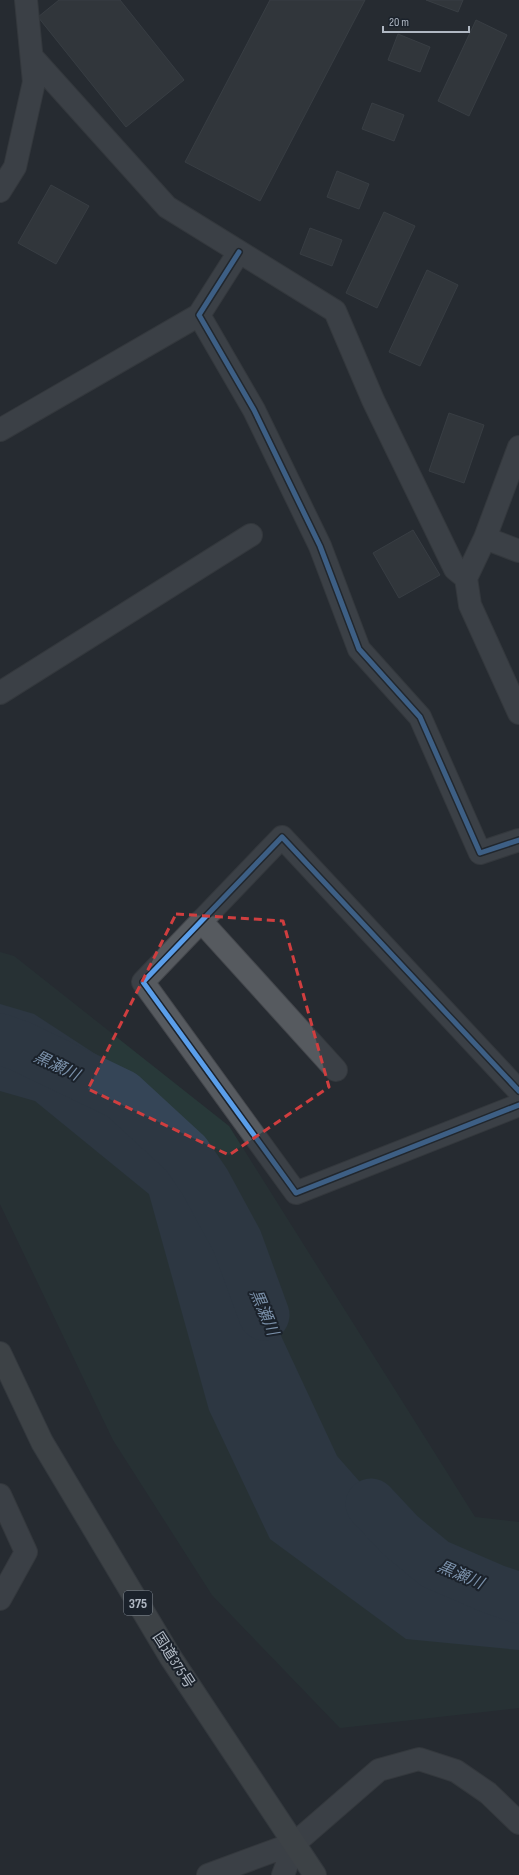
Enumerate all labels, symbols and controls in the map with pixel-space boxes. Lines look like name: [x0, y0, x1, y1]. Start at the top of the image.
scale bar: [383, 8, 469, 34]
text: 20 m: [389, 15, 409, 30]
water label: 黒瀬川: [31, 1048, 84, 1086]
water label: 黒瀬川: [245, 1287, 283, 1340]
water label: 黒瀬川: [435, 1557, 488, 1594]
road number: 375: [124, 1591, 152, 1615]
street label: 国道375号: [148, 1629, 199, 1692]

